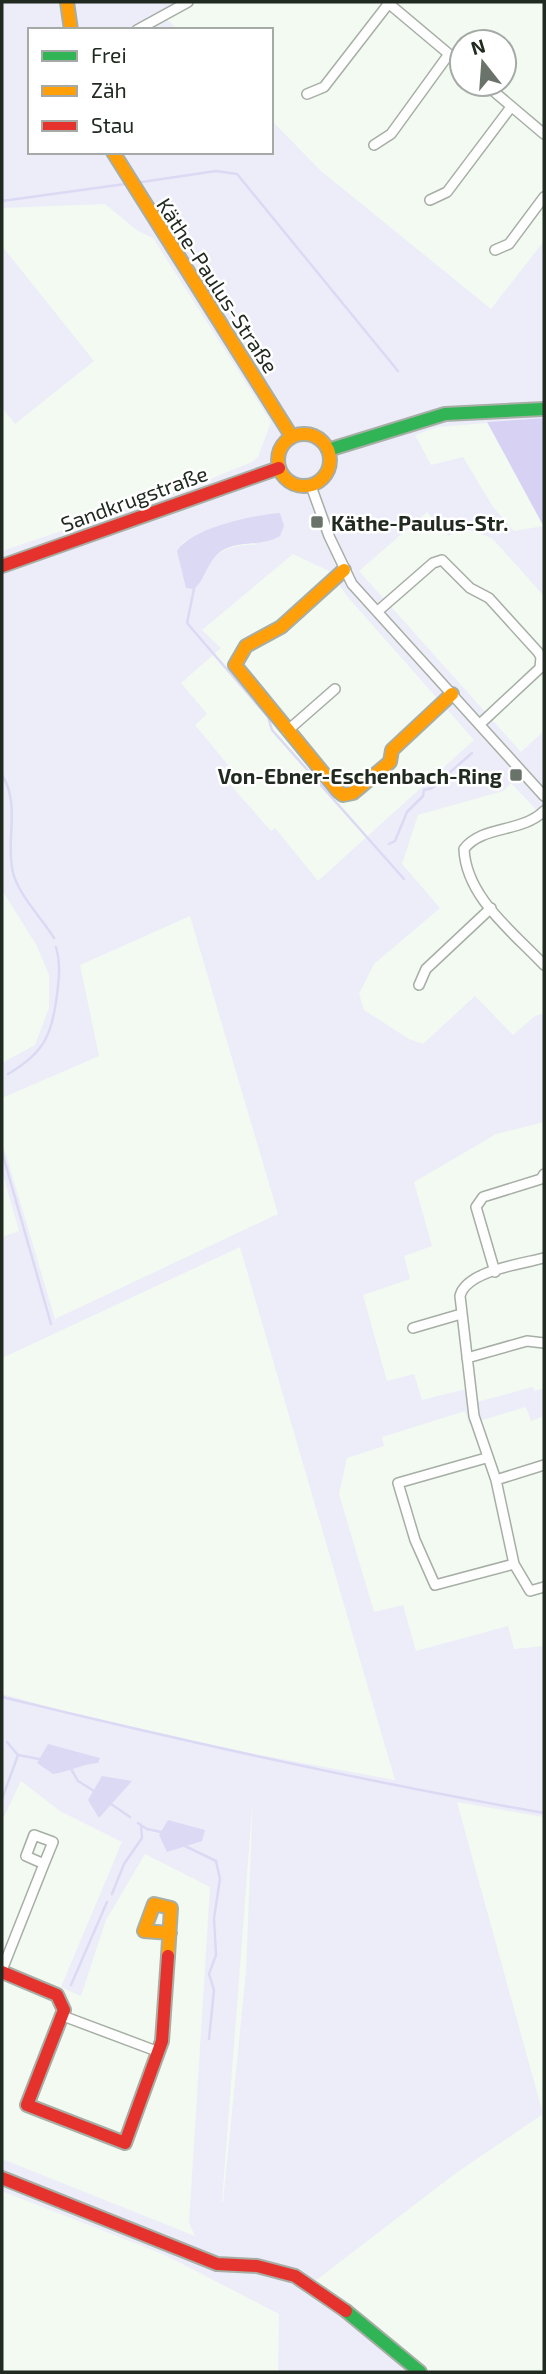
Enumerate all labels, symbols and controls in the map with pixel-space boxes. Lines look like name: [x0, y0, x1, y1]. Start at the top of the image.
legend: [28, 28, 273, 154]
north arrow: [448, 28, 518, 98]
text: N: [468, 33, 488, 59]
text: Frei: [91, 42, 127, 67]
text: Zäh: [91, 77, 127, 102]
text: Stau: [91, 112, 134, 137]
street label: Käthe-Paulus-Straße: [152, 193, 284, 377]
street label: Sandkrugstraße: [57, 460, 211, 536]
place label: Käthe-Paulus-Str.: [331, 510, 508, 535]
marker: Käthe-Paulus-Str.: [309, 514, 325, 530]
place label: Von-Ebner-Eschenbach-Ring: [218, 763, 502, 788]
marker: Von-Ebner-Eschenbach-Ring: [508, 767, 524, 783]

